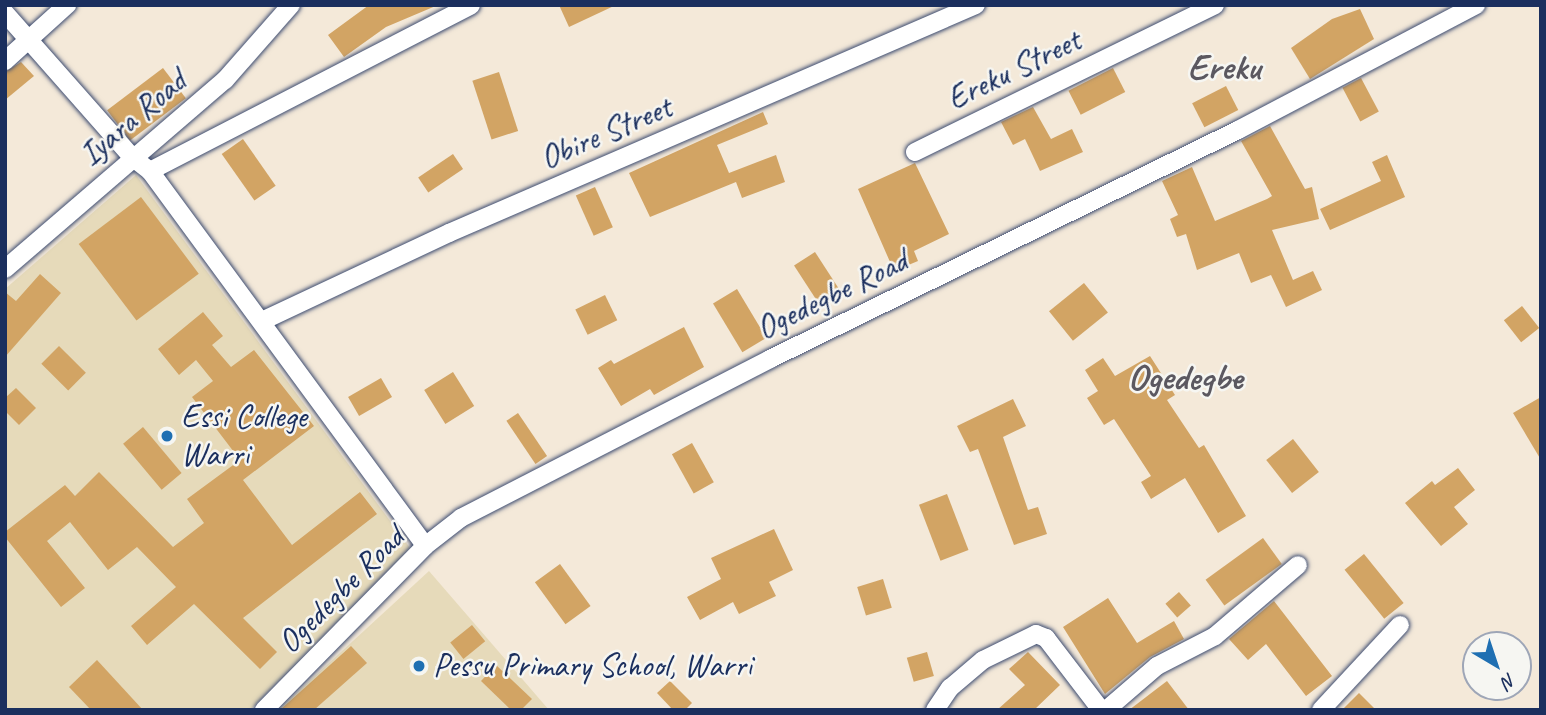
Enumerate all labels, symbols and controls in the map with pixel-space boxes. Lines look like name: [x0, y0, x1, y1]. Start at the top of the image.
street label: Ereku Street: [941, 21, 1087, 119]
district label: Ereku: [1188, 45, 1260, 89]
street label: Iyara Road: [72, 62, 194, 174]
street label: Obire Street: [534, 88, 678, 178]
street label: Ogedegbe Road: [750, 241, 914, 349]
district label: Ogedegbe: [1128, 355, 1242, 399]
place label: Essi College Warri: [181, 397, 307, 475]
marker: Essi College Warri: [159, 428, 175, 444]
street label: Ogedegbe Road: [269, 518, 413, 662]
north arrow: [1462, 631, 1532, 701]
place label: Pessu Primary School, Warri: [433, 646, 753, 686]
marker: Pessu Primary School, Warri: [411, 658, 427, 674]
text: N: [1497, 668, 1521, 694]

